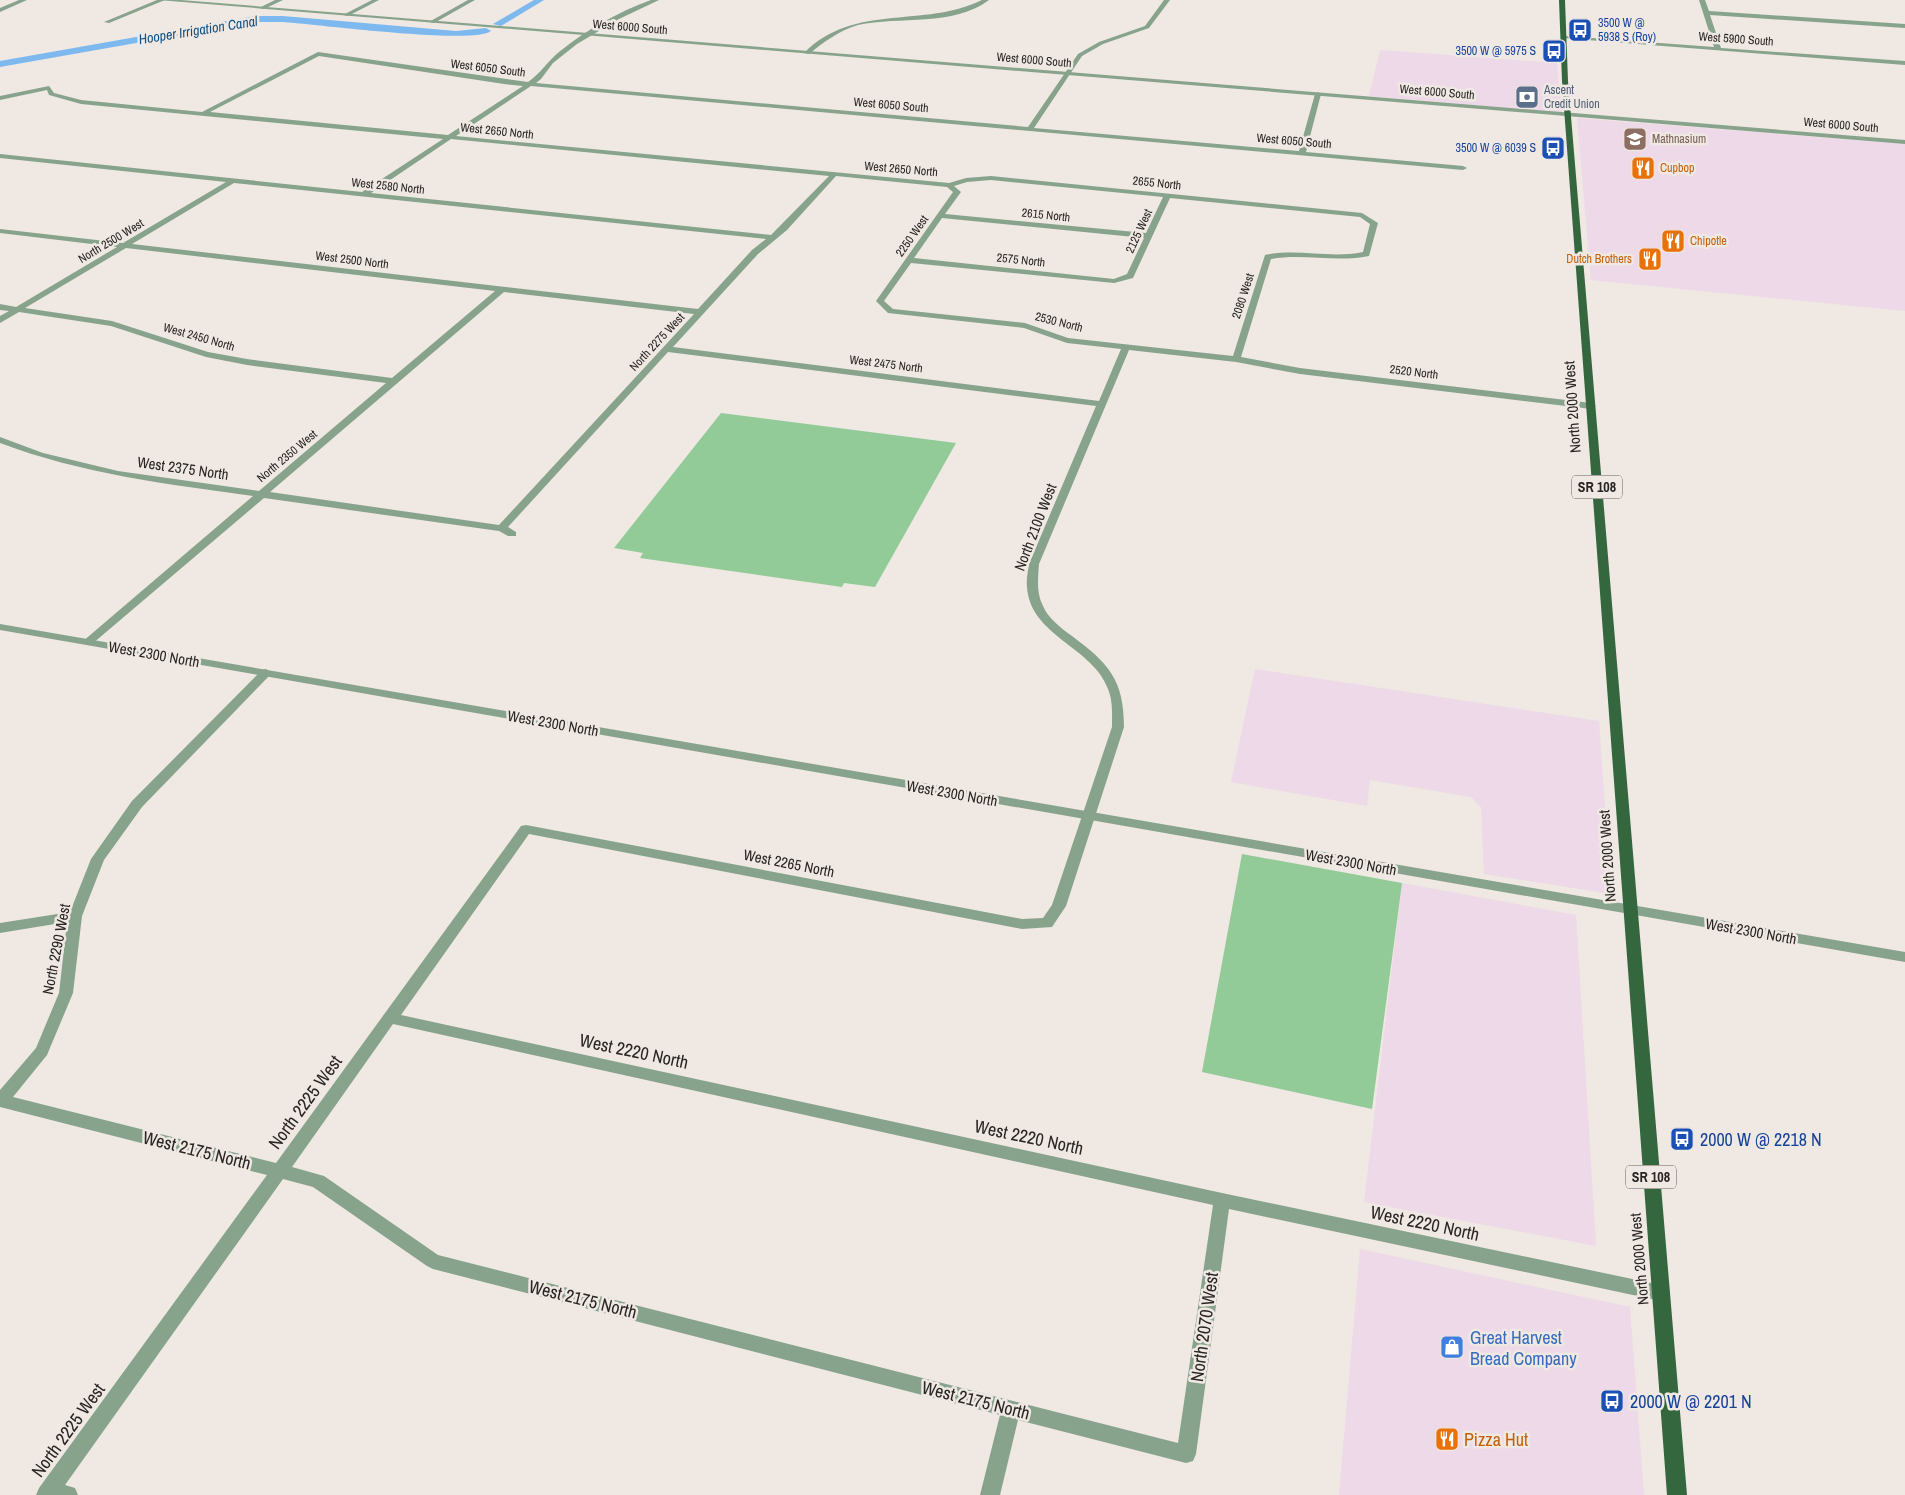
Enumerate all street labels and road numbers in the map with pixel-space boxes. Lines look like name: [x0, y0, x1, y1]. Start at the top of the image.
street label: West 6000 South: [592, 16, 668, 38]
street label: West 5900 South: [1698, 28, 1774, 50]
street label: West 6000 South: [996, 49, 1072, 71]
street label: West 6050 South: [450, 55, 526, 81]
street label: West 6000 South: [1399, 81, 1475, 103]
street label: West 6050 South: [853, 94, 929, 116]
street label: West 6000 South: [1803, 114, 1879, 136]
street label: West 2650 North: [460, 119, 534, 143]
street label: West 6050 South: [1256, 130, 1332, 152]
street label: West 2650 North: [864, 158, 938, 180]
street label: 2655 North: [1132, 172, 1182, 194]
street label: West 2580 North: [351, 174, 425, 198]
street label: 2615 North: [1021, 204, 1071, 226]
street label: 2125 West: [1122, 206, 1156, 256]
street label: 2250 West: [892, 212, 932, 260]
street label: North 2500 West: [75, 215, 147, 267]
street label: West 2500 North: [314, 248, 390, 272]
street label: 2575 North: [996, 249, 1046, 271]
street label: 2080 West: [1228, 271, 1258, 321]
street label: 2530 North: [1033, 308, 1085, 336]
street label: North 2275 West: [626, 309, 688, 374]
street label: West 2450 North: [161, 319, 237, 355]
street label: West 2475 North: [848, 352, 924, 376]
street label: North 2000 West: [1558, 360, 1586, 454]
street label: 2520 North: [1389, 361, 1439, 383]
street label: North 2350 West: [254, 426, 321, 486]
street label: West 2375 North: [136, 451, 230, 485]
road number: SR 108: [1572, 476, 1622, 498]
street label: North 2100 West: [1009, 480, 1062, 574]
street label: West 2300 North: [107, 636, 201, 672]
street label: West 2300 North: [506, 705, 600, 741]
street label: West 2300 North: [905, 775, 999, 811]
street label: North 2000 West: [1593, 809, 1621, 903]
street label: West 2265 North: [742, 844, 836, 882]
street label: West 2300 North: [1304, 844, 1398, 880]
street label: North 2290 West: [37, 901, 75, 996]
street label: West 2300 North: [1704, 913, 1798, 949]
street label: West 2220 North: [577, 1027, 691, 1075]
street label: North 2225 West: [262, 1050, 348, 1154]
street label: West 2220 North: [972, 1113, 1086, 1161]
street label: West 2175 North: [140, 1125, 254, 1175]
road number: SR 108: [1626, 1166, 1676, 1188]
street label: West 2220 North: [1368, 1199, 1482, 1247]
street label: North 2000 West: [1624, 1212, 1653, 1306]
street label: North 2070 West: [1184, 1271, 1224, 1383]
street label: West 2175 North: [526, 1274, 640, 1324]
street label: West 2175 North: [919, 1375, 1033, 1425]
street label: North 2225 West: [25, 1378, 111, 1482]

